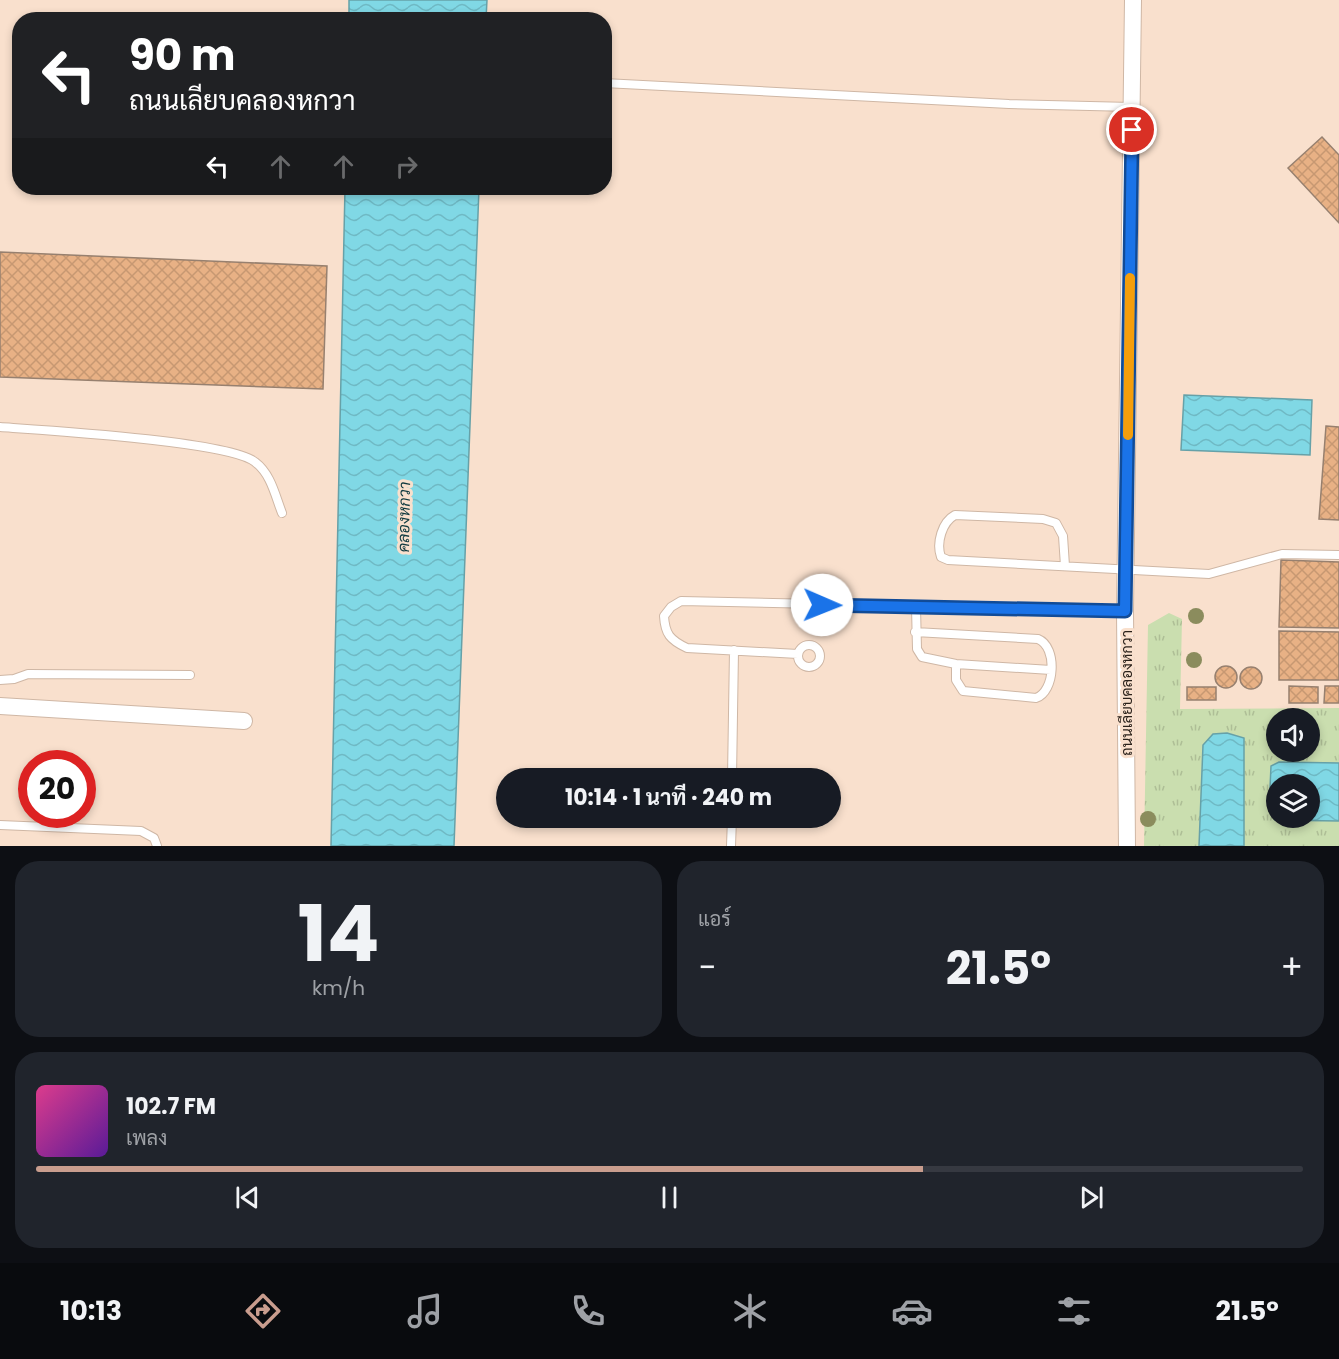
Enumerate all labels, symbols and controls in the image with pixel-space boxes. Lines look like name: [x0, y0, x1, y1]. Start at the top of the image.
text: 90 m: [129, 26, 236, 85]
icon: left: [30, 36, 108, 114]
text: ถนนเลียบคลองหกวา: [129, 82, 356, 119]
pin: [1106, 104, 1157, 155]
icon: arrive: [1115, 113, 1148, 146]
icon: left: [201, 150, 234, 183]
icon: ahead: [264, 150, 297, 183]
icon: ahead: [327, 150, 360, 183]
icon: right: [390, 150, 423, 183]
water label: คลองหกวา: [392, 481, 416, 553]
position arrow: [790, 573, 854, 637]
street label: ถนนเลียบคลองหกวา: [1116, 630, 1137, 756]
map controls: [1266, 708, 1320, 828]
button: sound: [1266, 708, 1320, 762]
speed limit sign: 20: [18, 750, 96, 828]
button: layers: [1266, 774, 1320, 828]
text: 10:14 · 1 นาที · 240 m: [565, 782, 772, 813]
text: 14: [297, 879, 380, 988]
text: แอร์: [698, 905, 731, 933]
text: 21.5°: [946, 937, 1051, 1000]
text: −: [698, 944, 716, 991]
text: +: [1280, 944, 1303, 991]
text: km/h: [312, 974, 365, 1002]
text: 102.7 FM: [126, 1091, 216, 1122]
text: เพลง: [126, 1124, 167, 1152]
icon: previous: [231, 1181, 264, 1214]
icon: pause: [653, 1181, 686, 1214]
icon: next: [1075, 1181, 1108, 1214]
icon: directions: [242, 1290, 284, 1332]
icon: music: [404, 1290, 446, 1332]
icon: phone: [567, 1290, 609, 1332]
icon: climate: [729, 1290, 771, 1332]
icon: car: [891, 1290, 933, 1332]
icon: filters: [1053, 1290, 1095, 1332]
text: 10:13: [60, 1292, 122, 1329]
text: 21.5°: [1216, 1292, 1279, 1329]

